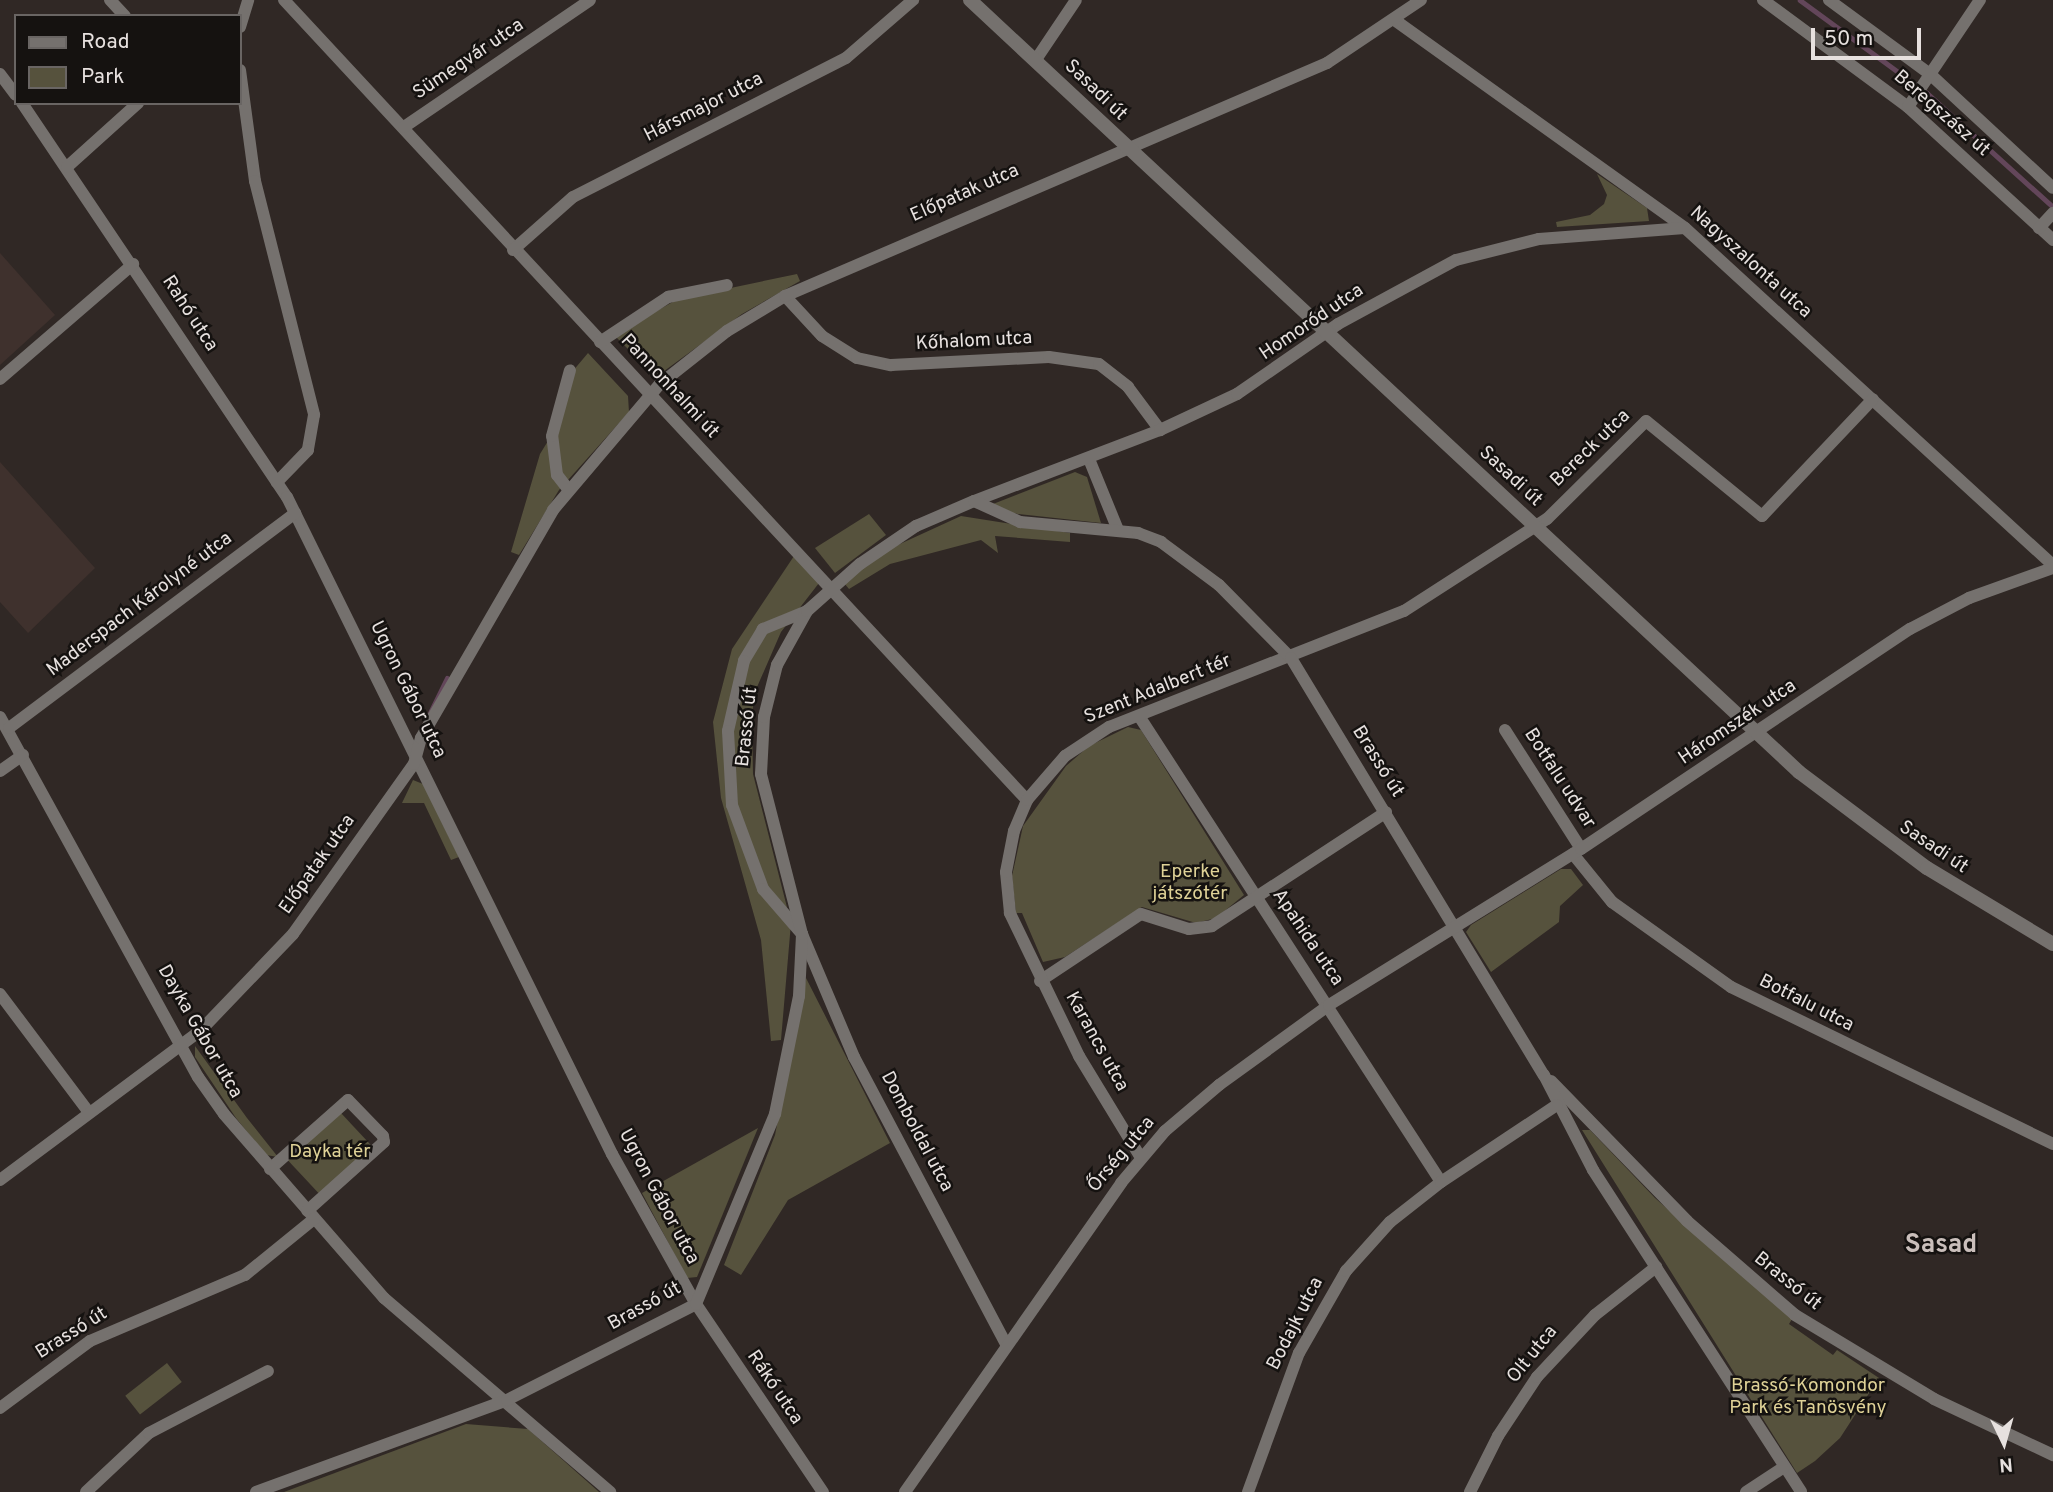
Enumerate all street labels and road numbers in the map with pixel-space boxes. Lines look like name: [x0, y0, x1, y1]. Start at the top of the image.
street label: Sümegvár utca: [409, 15, 529, 105]
street label: Sasadi út: [1059, 56, 1131, 126]
street label: Beregszász út: [1888, 66, 1994, 162]
street label: Hársmajor utca: [641, 68, 767, 148]
street label: Előpatak utca: [907, 160, 1023, 228]
street label: Nagyszalonta utca: [1684, 202, 1816, 324]
street label: Rahó utca: [156, 272, 222, 356]
street label: Homoród utca: [1256, 280, 1368, 366]
street label: Kőhalom utca: [915, 328, 1033, 356]
street label: Pannonhalmi út: [615, 330, 723, 444]
street label: Bereck utca: [1547, 406, 1635, 492]
street label: Sasadi út: [1474, 442, 1546, 512]
street label: Maderspach Károlyné utca: [43, 528, 237, 682]
street label: Ugron Gábor utca: [364, 618, 450, 762]
street label: Szent Adalbert tér: [1081, 650, 1235, 730]
street label: Háromszék utca: [1675, 675, 1801, 771]
street label: Brassó út: [732, 686, 764, 768]
street label: Brassó út: [1346, 722, 1408, 802]
street label: Botfalu udvar: [1518, 725, 1600, 833]
street label: Előpatak utca: [275, 811, 361, 919]
street label: Sasadi út: [1894, 817, 1972, 879]
street label: Apahida utca: [1266, 885, 1348, 991]
street label: Dayka Gábor utca: [152, 961, 246, 1103]
street label: Botfalu utca: [1755, 970, 1857, 1038]
street label: Karancs utca: [1059, 988, 1133, 1096]
street label: Domboldal utca: [875, 1068, 957, 1196]
street label: Őrség utca: [1084, 1112, 1160, 1198]
street label: Ugron Gábor utca: [613, 1125, 703, 1269]
street label: Brassó út: [1749, 1248, 1825, 1316]
street label: Bodajk utca: [1263, 1274, 1329, 1374]
street label: Brassó út: [604, 1278, 686, 1336]
street label: Brassó út: [32, 1303, 112, 1365]
street label: Olt utca: [1503, 1322, 1563, 1388]
street label: Rákó utca: [741, 1347, 807, 1429]

